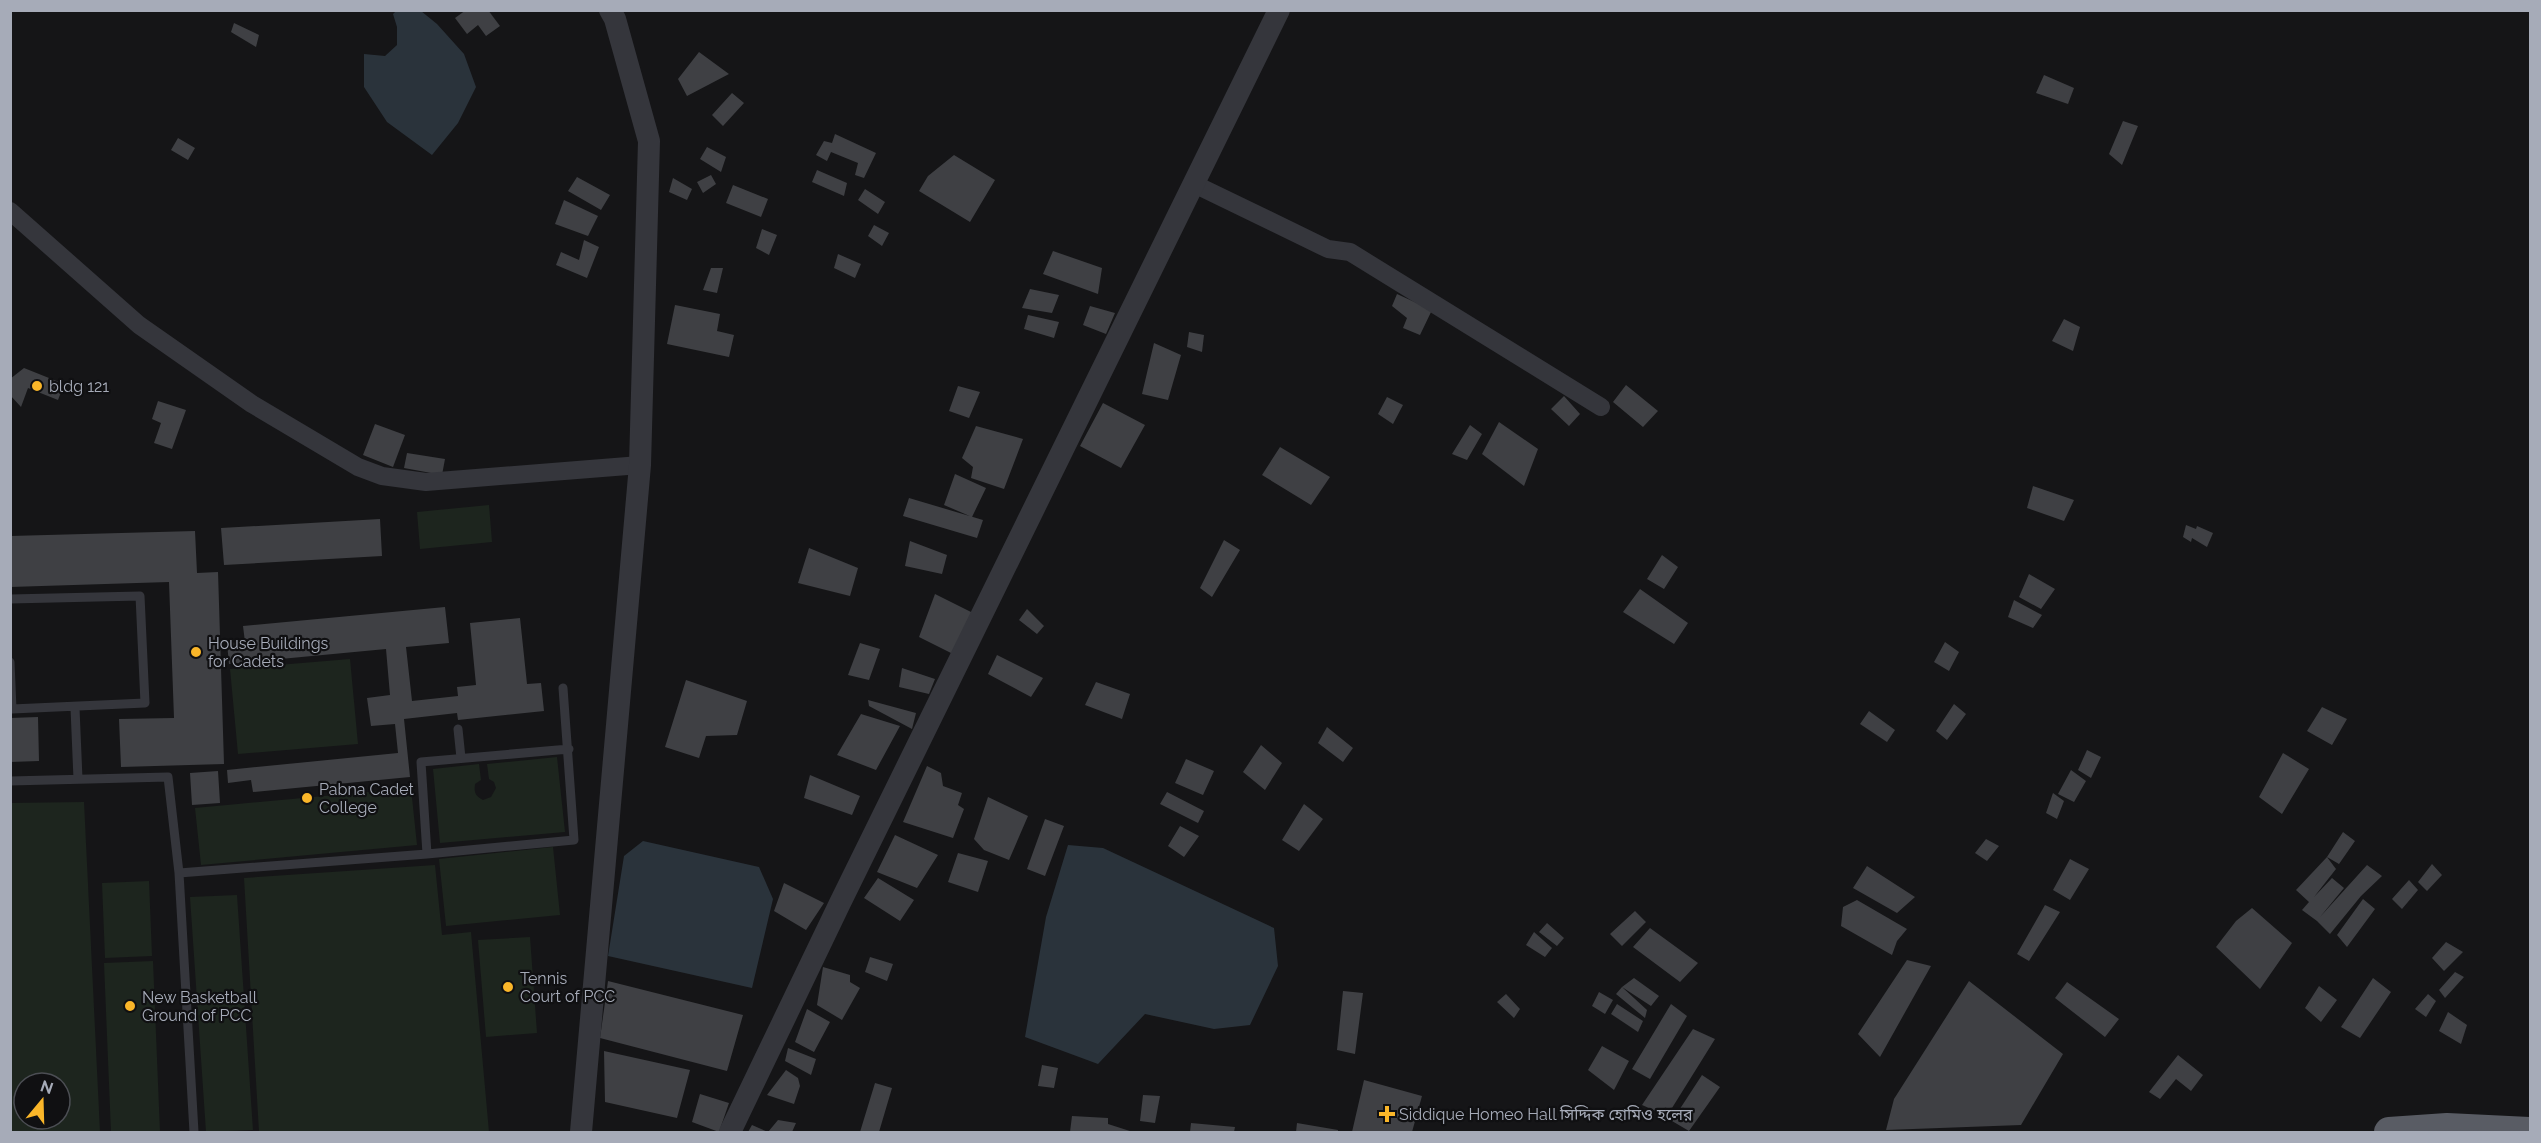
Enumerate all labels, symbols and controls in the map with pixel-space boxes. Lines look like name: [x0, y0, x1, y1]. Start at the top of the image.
place label: bldg 121: [49, 377, 109, 396]
marker: bldg 121: [30, 379, 44, 393]
place label: House Buildings for Cadets: [208, 634, 329, 671]
marker: House Buildings for Cadets: [189, 645, 203, 659]
place label: Pabna Cadet College: [319, 780, 415, 817]
marker: Pabna Cadet College: [300, 791, 314, 805]
place label: Tennis Court of PCC: [520, 969, 615, 1006]
marker: Tennis Court of PCC: [501, 980, 515, 994]
place label: New Basketball Ground of PCC: [142, 988, 258, 1025]
marker: New Basketball Ground of PCC: [123, 999, 137, 1013]
north arrow: [12, 1071, 72, 1131]
text: N: [38, 1076, 56, 1098]
place label: Siddique Homeo Hall সিদ্দিক হোমিও হলের: [1399, 1105, 1693, 1124]
marker: Siddique Homeo Hall সিদ্দিক হোমিও হলের: [1380, 1107, 1394, 1121]

